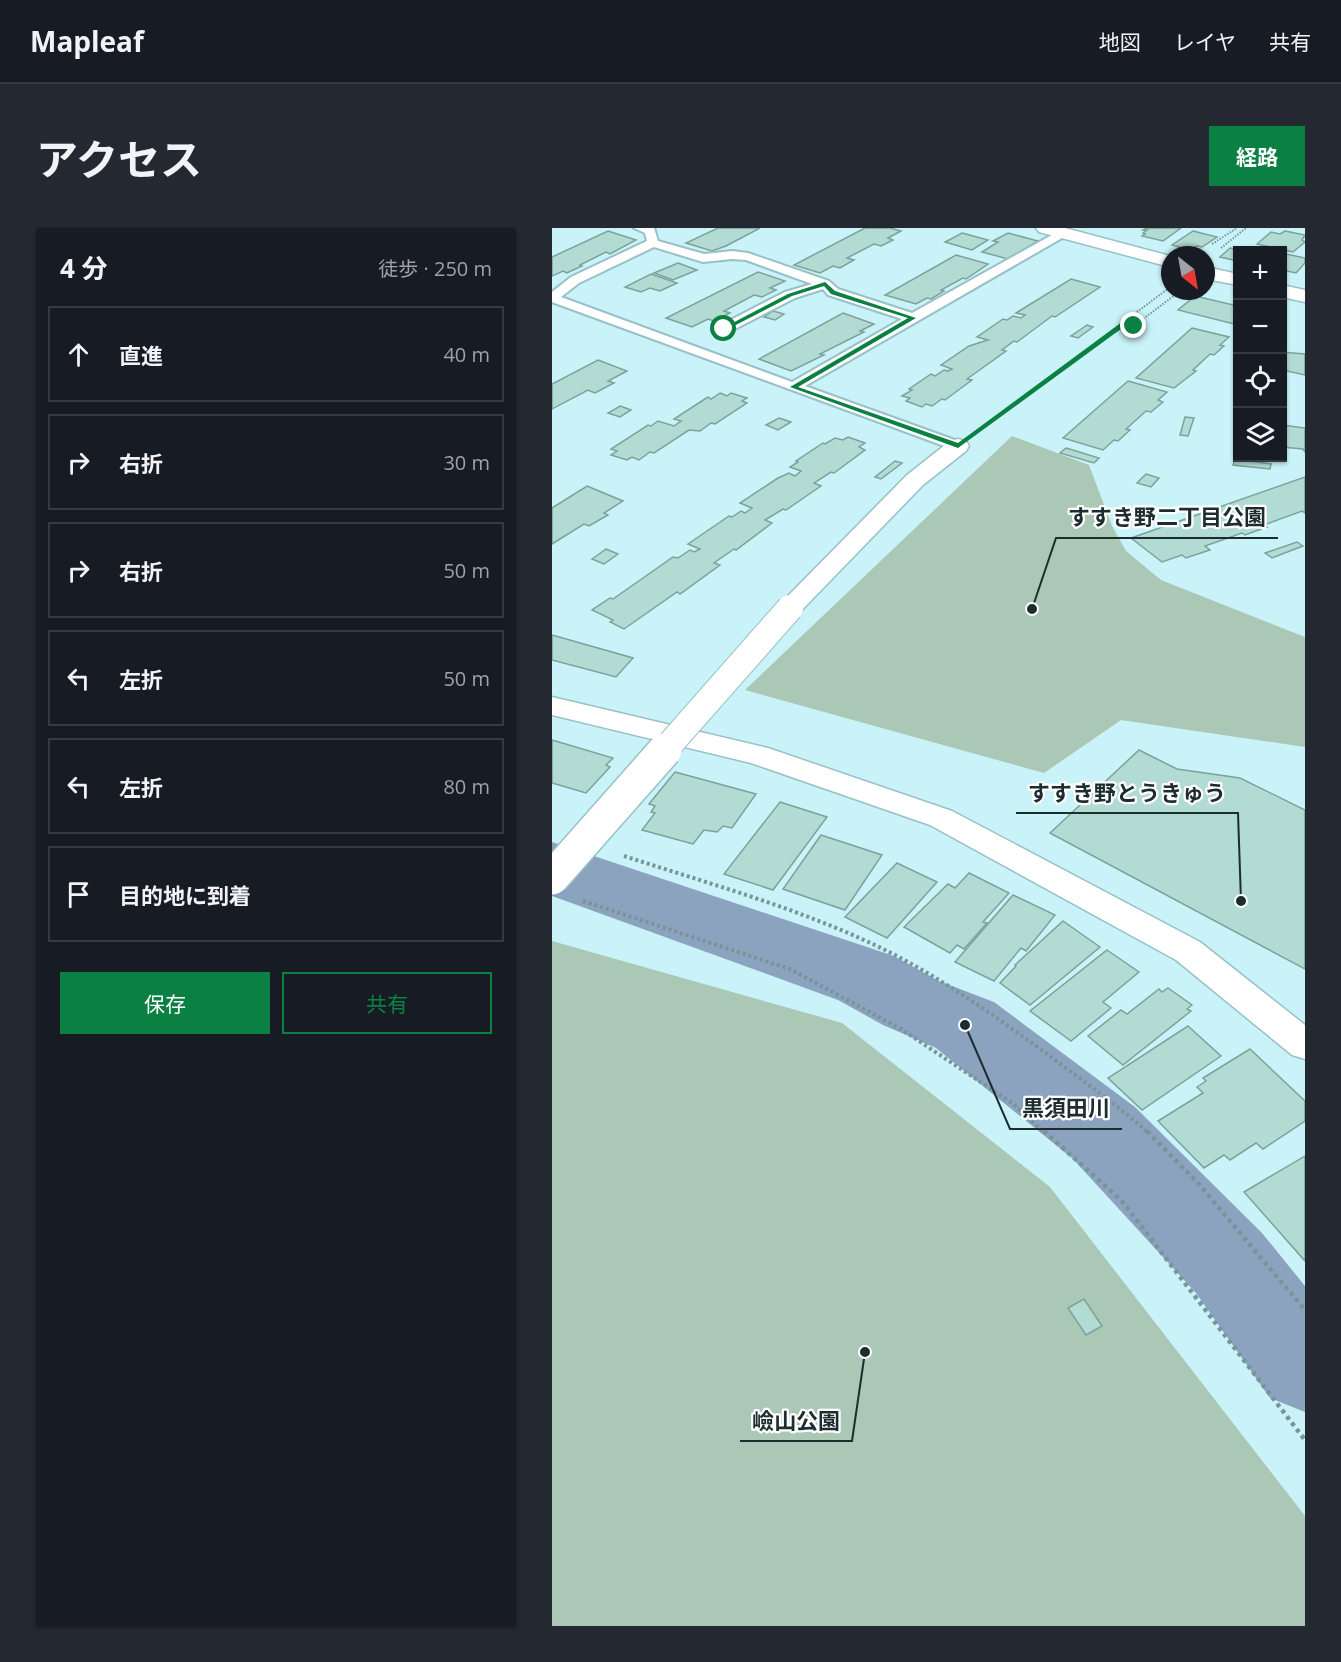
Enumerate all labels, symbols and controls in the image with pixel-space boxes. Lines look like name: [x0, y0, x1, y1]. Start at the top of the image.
text: Mapleaf: [30, 22, 144, 60]
text: 地図: [1099, 28, 1141, 56]
text: レイヤ: [1174, 28, 1236, 56]
text: 共有: [1269, 28, 1311, 56]
button: 経路: [1209, 126, 1305, 186]
text: アクセス: [36, 130, 202, 187]
north arrow: [1161, 246, 1215, 300]
map controls: [1233, 246, 1287, 462]
button: +: [1233, 246, 1287, 300]
text: 4 分: [60, 250, 108, 286]
text: 徒歩 · 250 m: [378, 255, 492, 282]
button: −: [1233, 300, 1287, 354]
route end: [1120, 312, 1146, 338]
route start: [710, 315, 736, 341]
icon: ahead: [62, 338, 95, 371]
text: 直進: [119, 340, 163, 370]
text: 40 m: [443, 341, 490, 368]
button: locate: [1233, 354, 1287, 408]
button: layers: [1233, 408, 1287, 462]
icon: right: [62, 446, 95, 479]
text: 右折: [119, 448, 163, 478]
text: 30 m: [443, 449, 490, 476]
callout: すすき野二丁目公園: [1056, 498, 1278, 538]
text: すすき野二丁目公園: [1068, 501, 1266, 531]
icon: right: [62, 554, 95, 587]
text: 右折: [119, 556, 163, 586]
text: 50 m: [443, 557, 490, 584]
icon: left: [62, 662, 95, 695]
text: 左折: [119, 664, 163, 694]
text: 50 m: [443, 665, 490, 692]
icon: left: [62, 770, 95, 803]
text: 左折: [119, 772, 163, 802]
text: 80 m: [443, 773, 490, 800]
callout: すすき野とうきゅう: [1016, 773, 1238, 813]
text: すすき野とうきゅう: [1028, 777, 1226, 807]
icon: arrive: [62, 878, 95, 911]
text: 目的地に到着: [119, 880, 251, 910]
button: 保存: [60, 972, 270, 1034]
button: 共有: [282, 972, 492, 1034]
callout: 黒須田川: [1010, 1089, 1122, 1129]
text: 黒須田川: [1022, 1092, 1110, 1122]
callout: 嶮山公園: [740, 1401, 852, 1441]
text: 嶮山公園: [752, 1405, 840, 1435]

